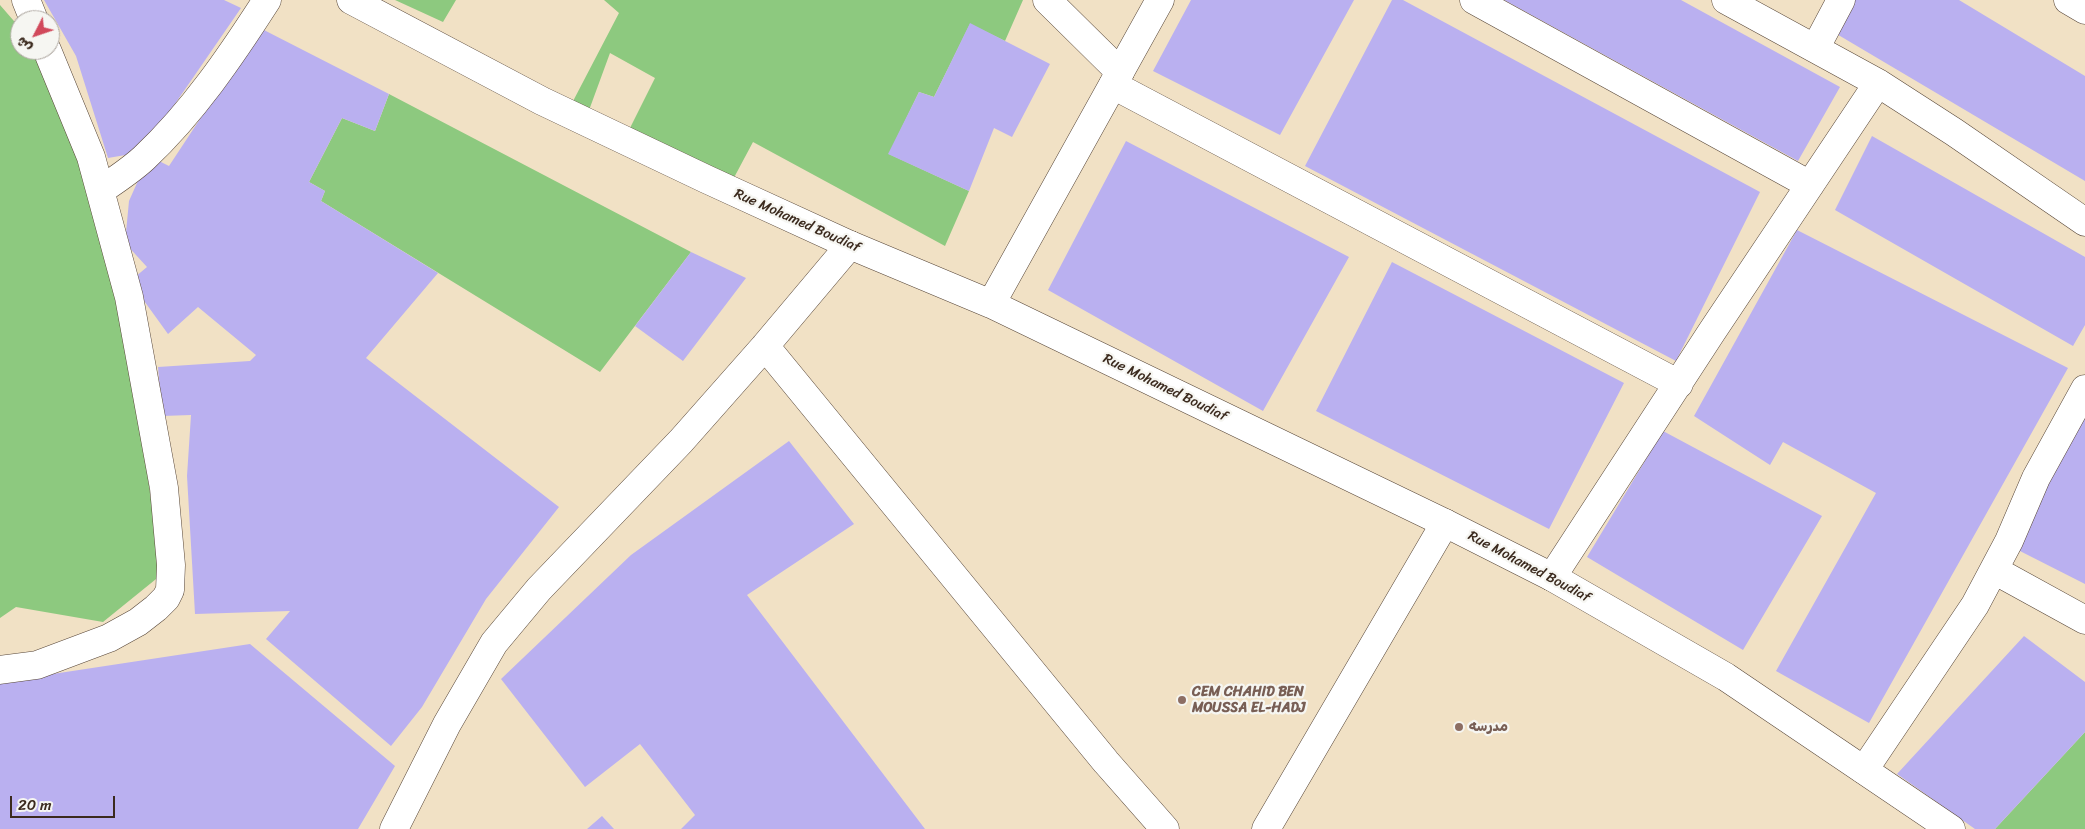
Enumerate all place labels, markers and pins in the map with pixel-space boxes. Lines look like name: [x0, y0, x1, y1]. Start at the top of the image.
place label: CEM CHAHID BEN MOUSSA EL-HADJ: [1192, 684, 1305, 716]
marker: CEM CHAHID BEN MOUSSA EL-HADJ: [1176, 694, 1188, 706]
place label: مدرسه: [1469, 719, 1508, 735]
marker: مدرسه: [1453, 721, 1465, 733]

